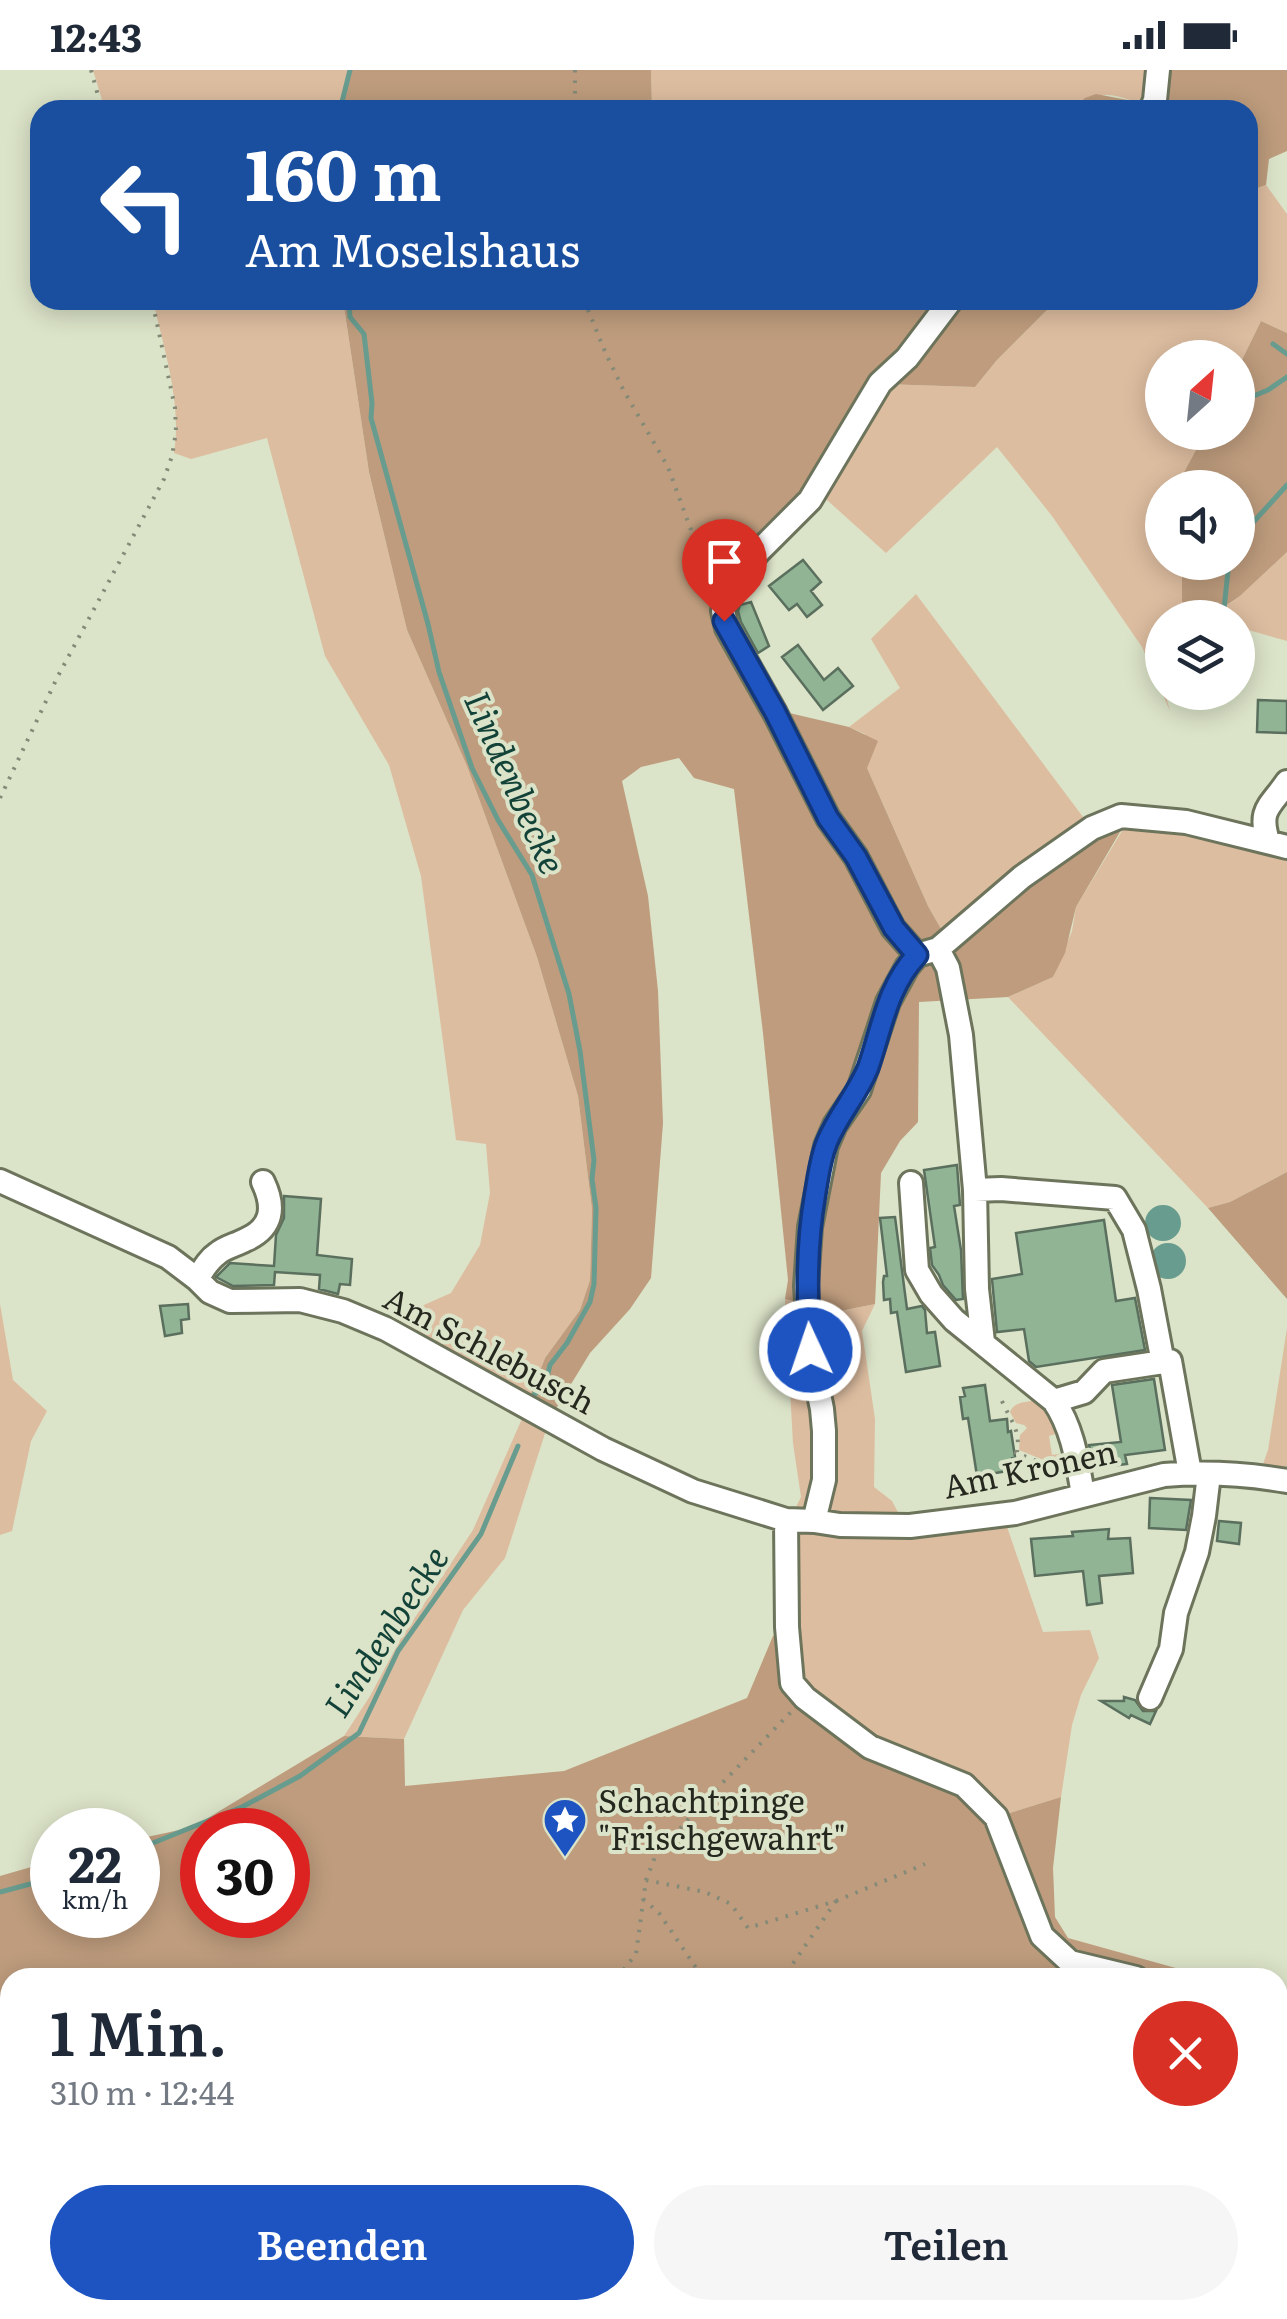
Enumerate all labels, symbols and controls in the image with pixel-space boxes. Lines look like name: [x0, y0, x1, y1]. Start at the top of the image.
text: 12:43: [50, 7, 142, 64]
text: 160 m: [245, 119, 442, 223]
icon: left: [80, 140, 210, 270]
text: Am Moselshaus: [245, 214, 580, 281]
north arrow: [1145, 340, 1255, 450]
map controls: [1145, 340, 1255, 710]
button: sound: [1145, 470, 1255, 580]
pin: [682, 519, 767, 622]
icon: arrive: [697, 534, 752, 589]
button: layers: [1145, 600, 1255, 710]
water label: Lindenbecke: [453, 682, 580, 882]
street label: Am Schlebusch: [376, 1272, 605, 1424]
position arrow: [758, 1298, 862, 1402]
street label: Am Kronen: [938, 1425, 1121, 1509]
water label: Lindenbecke: [310, 1534, 459, 1726]
place label: Schachtpinge "Frischgewahrt": [598, 1775, 846, 1860]
place icon: Schachtpinge "Frischgewahrt": [542, 1797, 588, 1858]
speed limit sign: 30: [180, 1808, 310, 1938]
text: 22: [68, 1824, 122, 1898]
text: km/h: [62, 1880, 128, 1917]
text: 1 Min.: [50, 1985, 228, 2074]
button: close: [1133, 2001, 1238, 2106]
text: 310 m · 12:44: [50, 2067, 234, 2115]
button: Beenden: [50, 2185, 634, 2300]
button: Teilen: [654, 2185, 1238, 2300]

